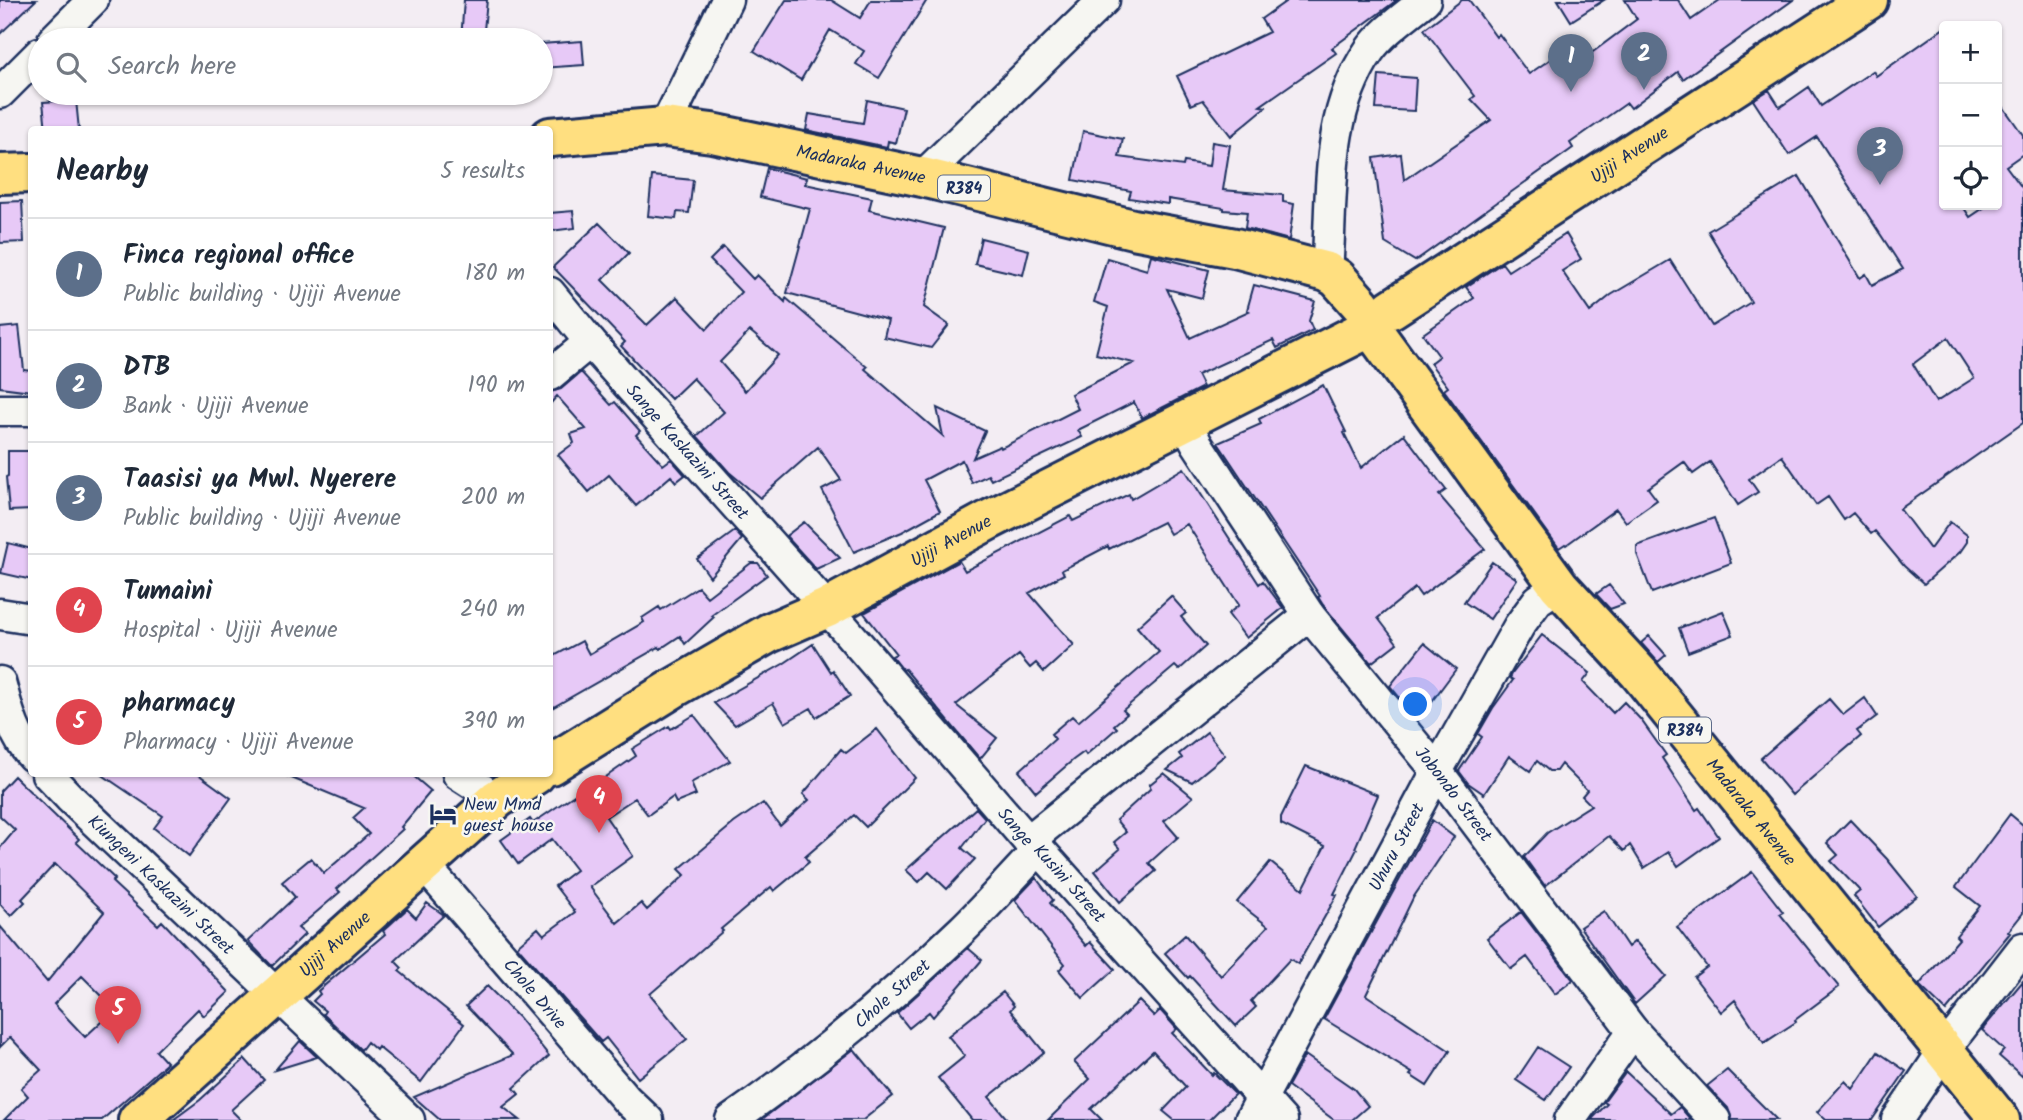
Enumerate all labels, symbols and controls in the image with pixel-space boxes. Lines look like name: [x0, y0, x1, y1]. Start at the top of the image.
map controls: [1939, 21, 2002, 210]
button: +: [1939, 21, 2002, 84]
search box: [28, 28, 553, 105]
pin: 2: [1621, 32, 1667, 90]
pin: 1: [1548, 34, 1594, 92]
text: Search here: [108, 46, 236, 88]
icon: search: [52, 48, 90, 86]
button: −: [1939, 84, 2002, 147]
street label: Ujiji Avenue: [1585, 120, 1675, 192]
pin: 3: [1857, 127, 1903, 185]
street label: Madaraka Avenue: [793, 138, 928, 193]
button: locate: [1939, 147, 2002, 210]
text: Nearby: [56, 148, 148, 196]
text: 5 results: [440, 154, 525, 190]
road number: R384: [938, 176, 990, 200]
text: Finca regional office: [123, 235, 354, 277]
text: 1: [76, 256, 82, 292]
text: 180 m: [465, 256, 525, 292]
text: Public building · Ujiji Avenue: [123, 277, 401, 313]
text: DTB: [123, 347, 171, 389]
text: 2: [72, 368, 86, 404]
text: 190 m: [468, 368, 525, 404]
street label: Sange Kaskazini Street: [618, 378, 756, 528]
text: Bank · Ujiji Avenue: [123, 389, 309, 425]
text: Taasisi ya Mwl. Nyerere: [123, 459, 396, 501]
text: 3: [73, 480, 85, 516]
text: 200 m: [461, 480, 525, 516]
text: Public building · Ujiji Avenue: [123, 501, 401, 537]
street label: Ujiji Avenue: [906, 508, 998, 576]
text: Tumaini: [123, 571, 212, 613]
text: 4: [73, 592, 85, 628]
text: 240 m: [460, 592, 525, 628]
text: Hospital · Ujiji Avenue: [123, 613, 338, 649]
text: pharmacy: [123, 683, 235, 725]
your location: [1398, 687, 1432, 721]
text: 5: [73, 704, 85, 740]
text: 390 m: [462, 704, 525, 740]
road number: R384: [1659, 718, 1711, 743]
text: Pharmacy · Ujiji Avenue: [123, 725, 354, 761]
street label: Jobondo Street: [1407, 741, 1499, 850]
street label: Madaraka Avenue: [1697, 753, 1803, 873]
pin: 4: [576, 775, 622, 833]
place label: New Mmd guest house: [463, 791, 553, 841]
street label: Uhuru Street: [1362, 797, 1434, 897]
hotel icon: New Mmd guest house: [428, 799, 458, 829]
street label: Sange Kusini Street: [989, 801, 1113, 931]
street label: Kiungeni Kaskazini Street: [80, 808, 241, 964]
street label: Ujiji Avenue: [293, 905, 379, 986]
street label: Chole Street: [848, 952, 939, 1037]
street label: Chole Drive: [495, 953, 573, 1037]
pin: 5: [95, 986, 141, 1044]

